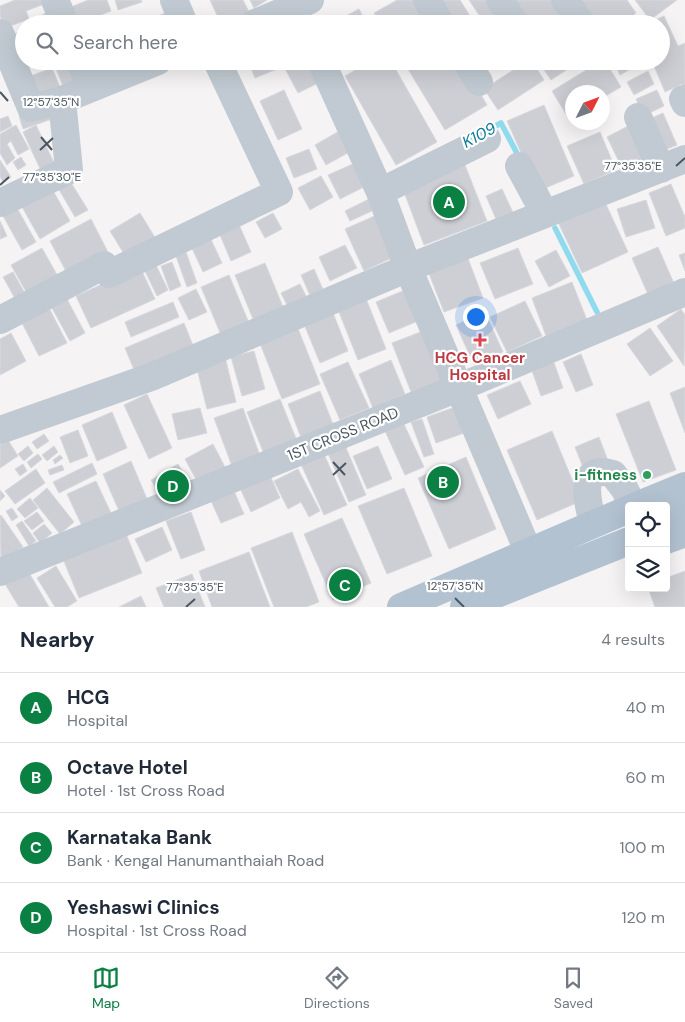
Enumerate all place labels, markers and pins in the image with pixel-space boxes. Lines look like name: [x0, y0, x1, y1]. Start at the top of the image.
pin: A: [433, 183, 465, 221]
marker: HCG Cancer Hospital: [473, 333, 487, 347]
place label: HCG Cancer Hospital: [435, 348, 525, 385]
pin: B: [427, 463, 459, 501]
place label: i-fitness: [574, 465, 637, 485]
pin: D: [157, 467, 189, 505]
marker: i-fitness: [641, 469, 653, 481]
pin: C: [329, 566, 361, 604]

